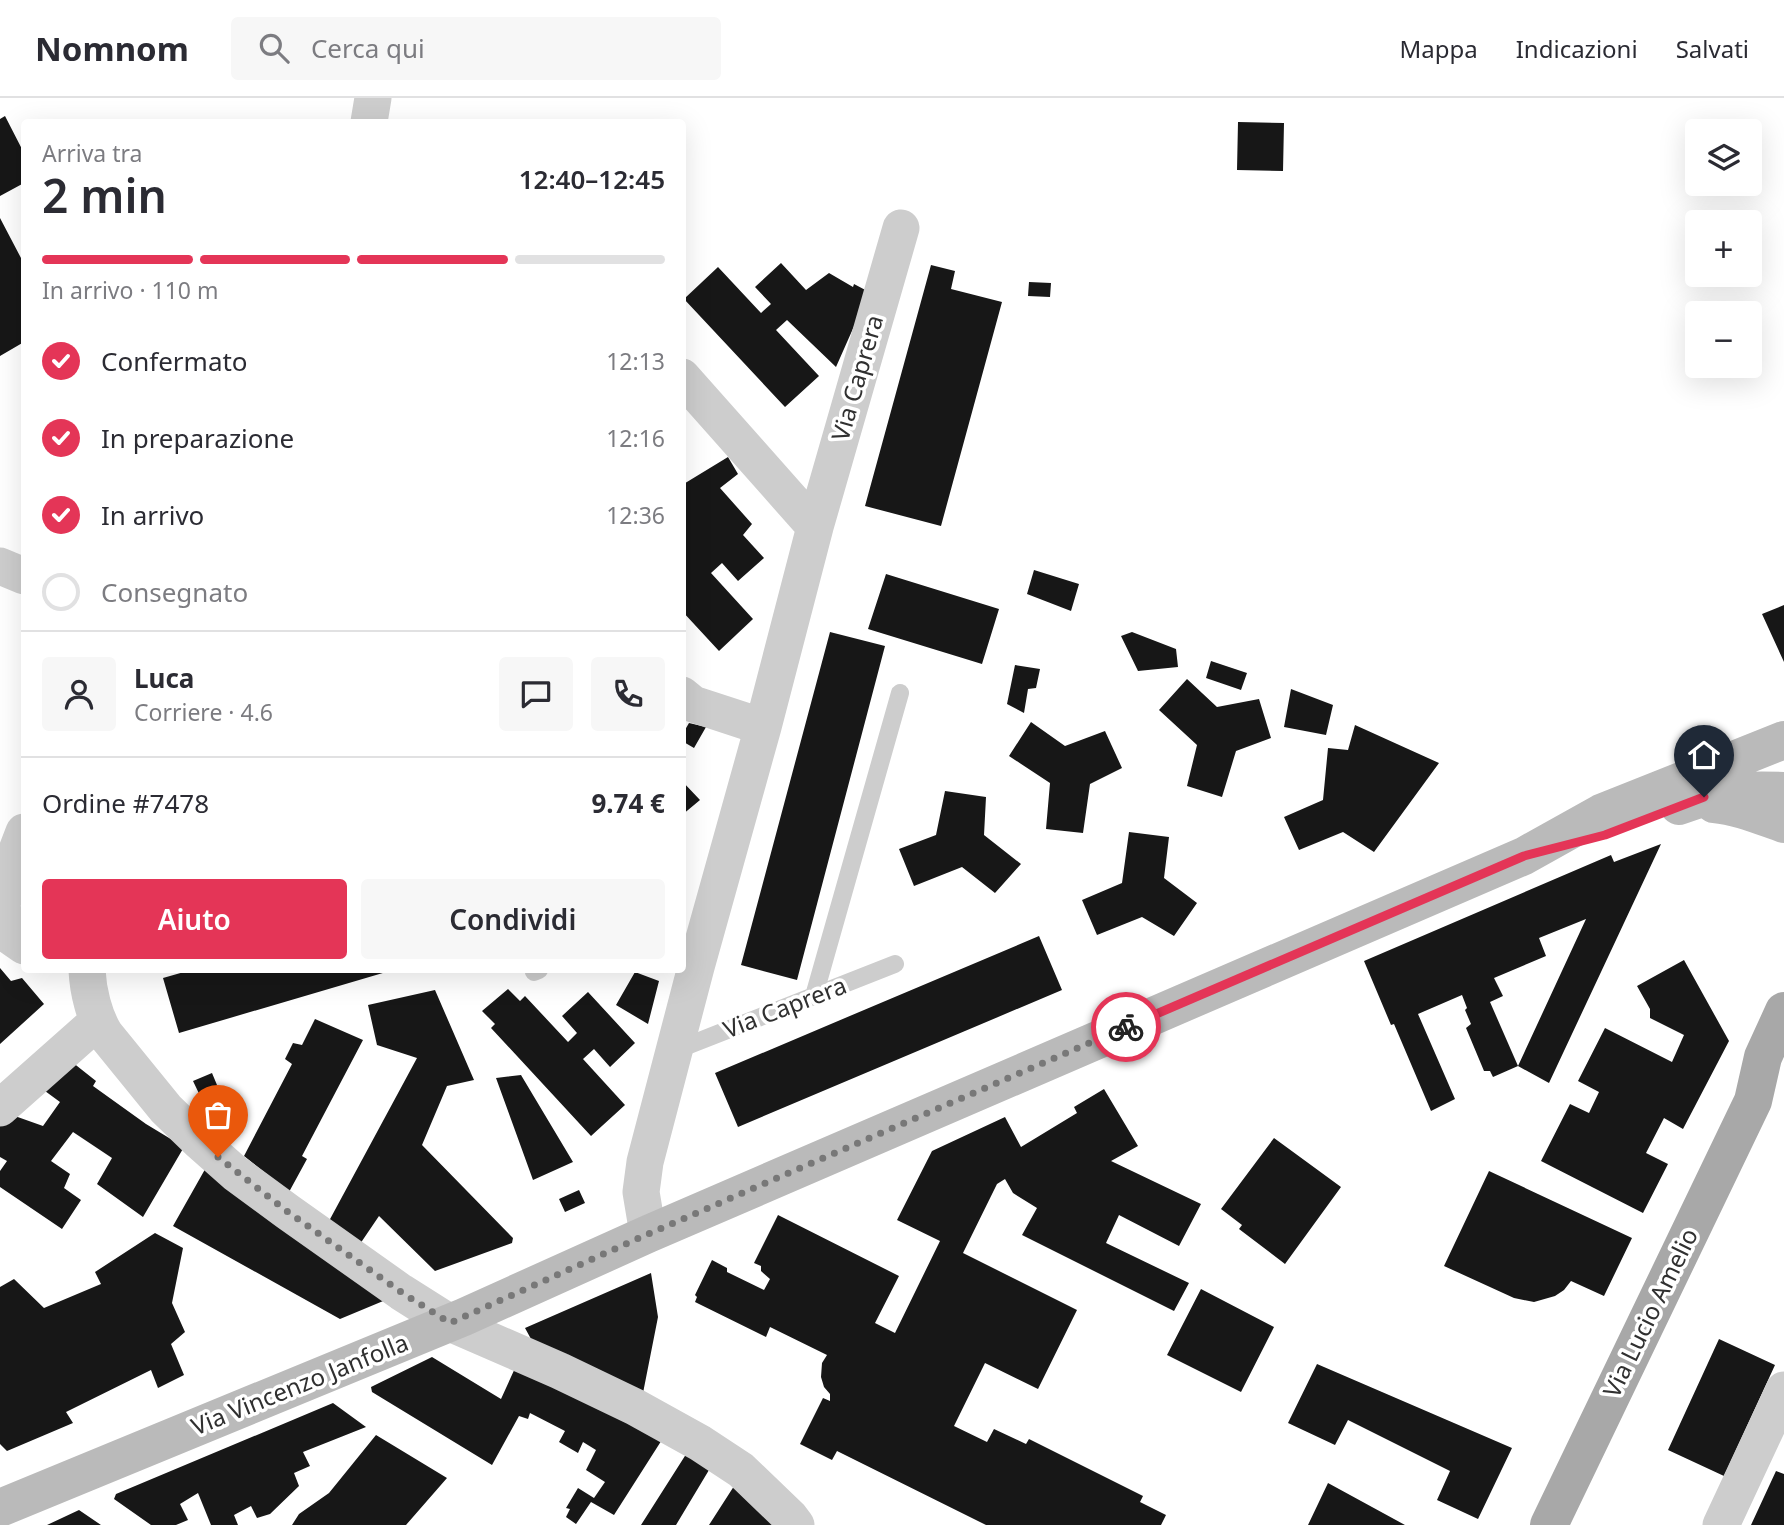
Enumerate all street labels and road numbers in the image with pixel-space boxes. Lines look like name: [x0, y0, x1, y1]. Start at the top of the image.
street label: Via Caprera: [823, 311, 890, 444]
street label: Via Caprera: [718, 968, 851, 1045]
street label: Via Lucio Amelio: [1594, 1222, 1705, 1402]
street label: Via Vincenzo Janfolla: [186, 1325, 413, 1442]

